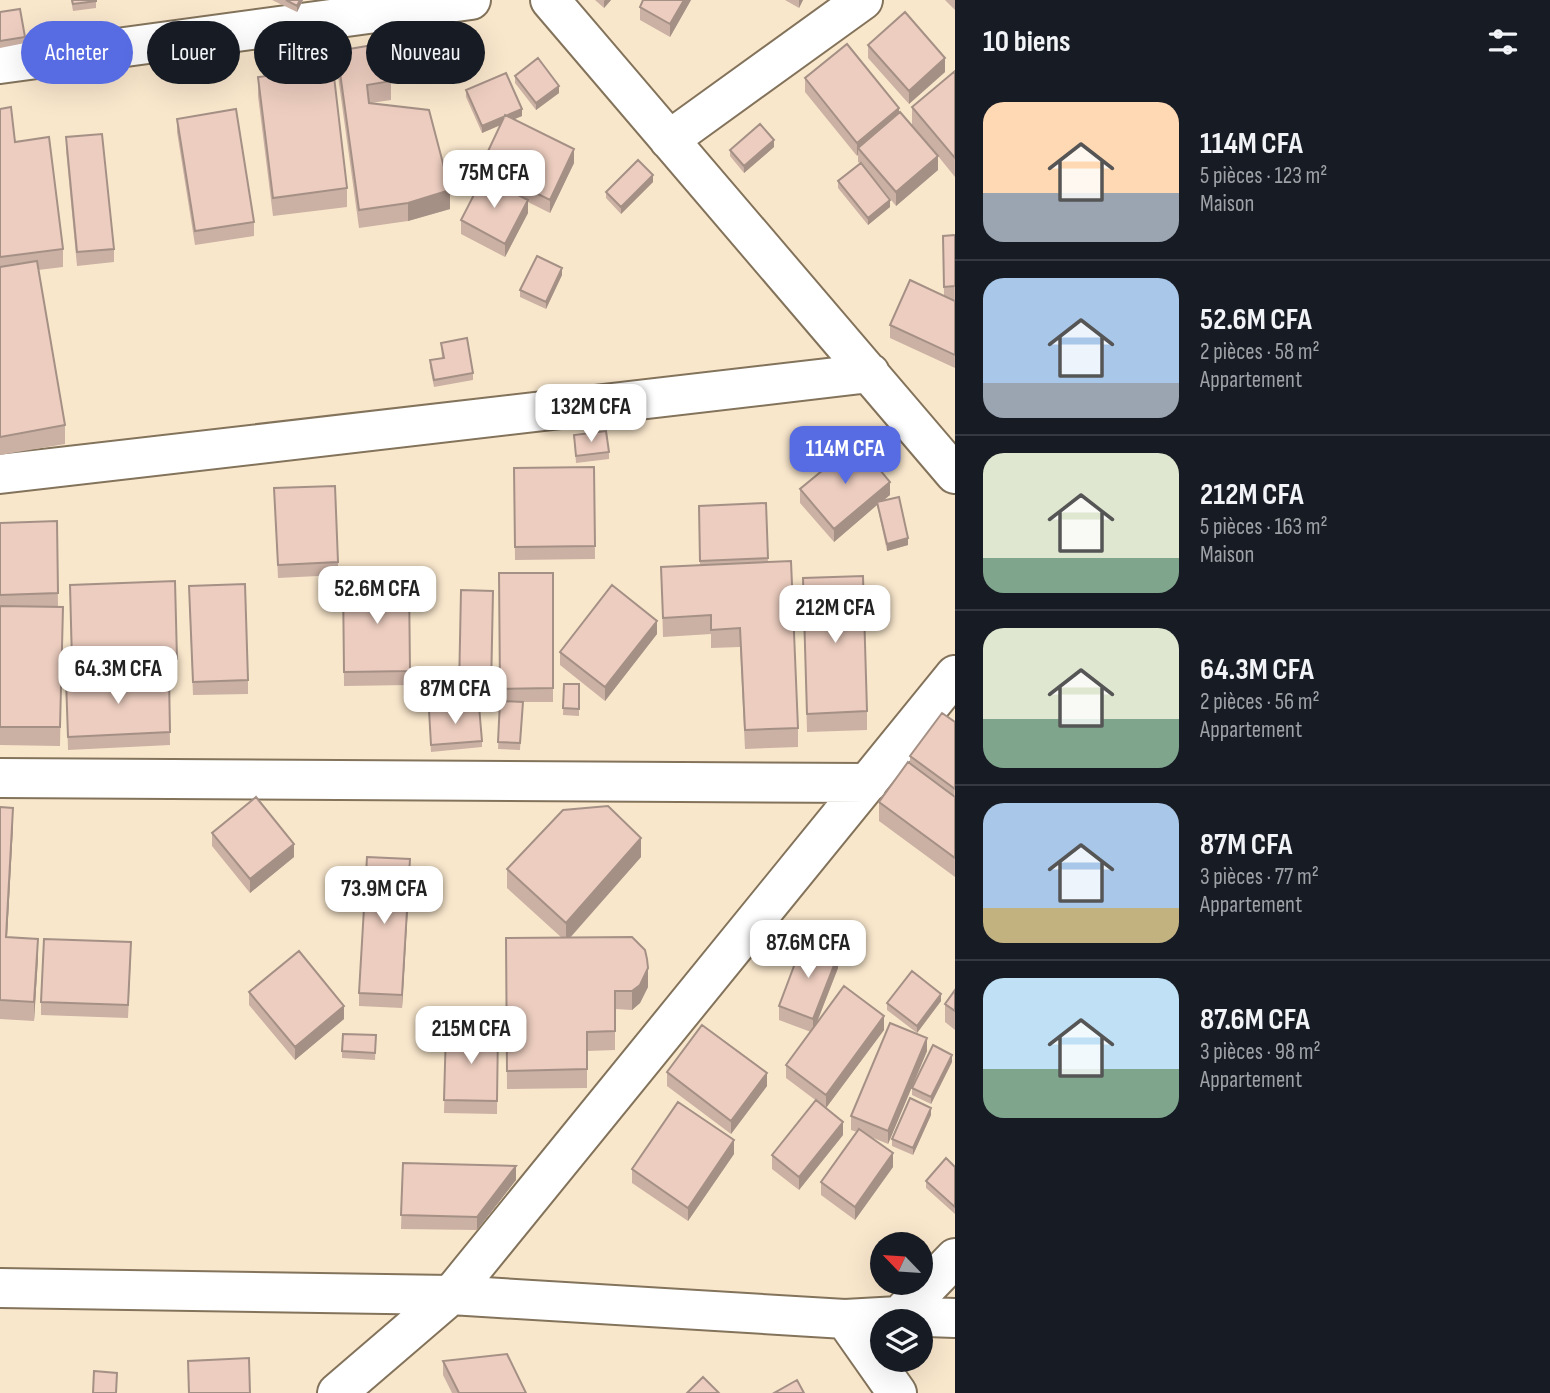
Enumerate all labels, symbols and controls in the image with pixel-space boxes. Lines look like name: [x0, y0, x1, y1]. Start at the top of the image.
chip: Acheter: [21, 21, 133, 84]
chip: Louer: [147, 21, 240, 84]
chip: Filtres: [254, 21, 352, 84]
chip: Nouveau: [366, 21, 485, 84]
icon: filters: [1484, 23, 1522, 61]
text: 10 biens: [983, 24, 1071, 60]
text: 114M CFA: [1200, 126, 1303, 162]
icon: home: [1039, 130, 1123, 214]
pin: 75M CFA: [429, 150, 559, 210]
text: 75M CFA: [459, 159, 529, 187]
text: 5 pièces · 123 m²: [1200, 162, 1327, 190]
text: Maison: [1200, 190, 1254, 218]
text: 52.6M CFA: [1200, 302, 1312, 338]
icon: home: [1039, 306, 1123, 390]
text: 2 pièces · 58 m²: [1200, 338, 1320, 366]
text: Appartement: [1200, 366, 1302, 394]
pin: 132M CFA: [519, 384, 663, 444]
text: 132M CFA: [551, 393, 631, 421]
pin: 114M CFA: [773, 426, 917, 486]
text: 114M CFA: [806, 435, 884, 463]
text: 212M CFA: [1200, 477, 1303, 513]
icon: home: [1039, 481, 1123, 565]
text: 5 pièces · 163 m²: [1200, 513, 1328, 541]
text: Maison: [1200, 541, 1254, 569]
pin: 52.6M CFA: [297, 566, 457, 626]
text: 52.6M CFA: [334, 575, 420, 603]
pin: 212M CFA: [763, 586, 907, 645]
text: 212M CFA: [795, 594, 875, 622]
pin: 64.3M CFA: [38, 646, 198, 706]
text: 64.3M CFA: [1200, 652, 1314, 688]
text: 64.3M CFA: [74, 655, 162, 683]
icon: home: [1039, 656, 1123, 740]
pin: 87M CFA: [390, 666, 520, 726]
text: 87M CFA: [420, 675, 490, 703]
text: 2 pièces · 56 m²: [1200, 688, 1320, 716]
text: Appartement: [1200, 716, 1302, 744]
text: 87M CFA: [1200, 827, 1292, 863]
icon: home: [1039, 831, 1123, 915]
text: 3 pièces · 77 m²: [1200, 863, 1319, 891]
pin: 73.9M CFA: [304, 866, 464, 926]
text: 73.9M CFA: [341, 875, 427, 903]
text: Appartement: [1200, 891, 1302, 919]
pin: 87.6M CFA: [728, 920, 888, 980]
text: 87.6M CFA: [766, 929, 850, 957]
text: 87.6M CFA: [1200, 1002, 1310, 1038]
pin: 215M CFA: [399, 1006, 543, 1066]
icon: home: [1039, 1006, 1123, 1090]
text: 215M CFA: [431, 1015, 511, 1043]
text: 3 pièces · 98 m²: [1200, 1038, 1321, 1066]
text: Appartement: [1200, 1066, 1302, 1094]
north arrow: [870, 1232, 933, 1295]
map controls: [870, 1232, 933, 1372]
button: layers: [870, 1309, 933, 1372]

